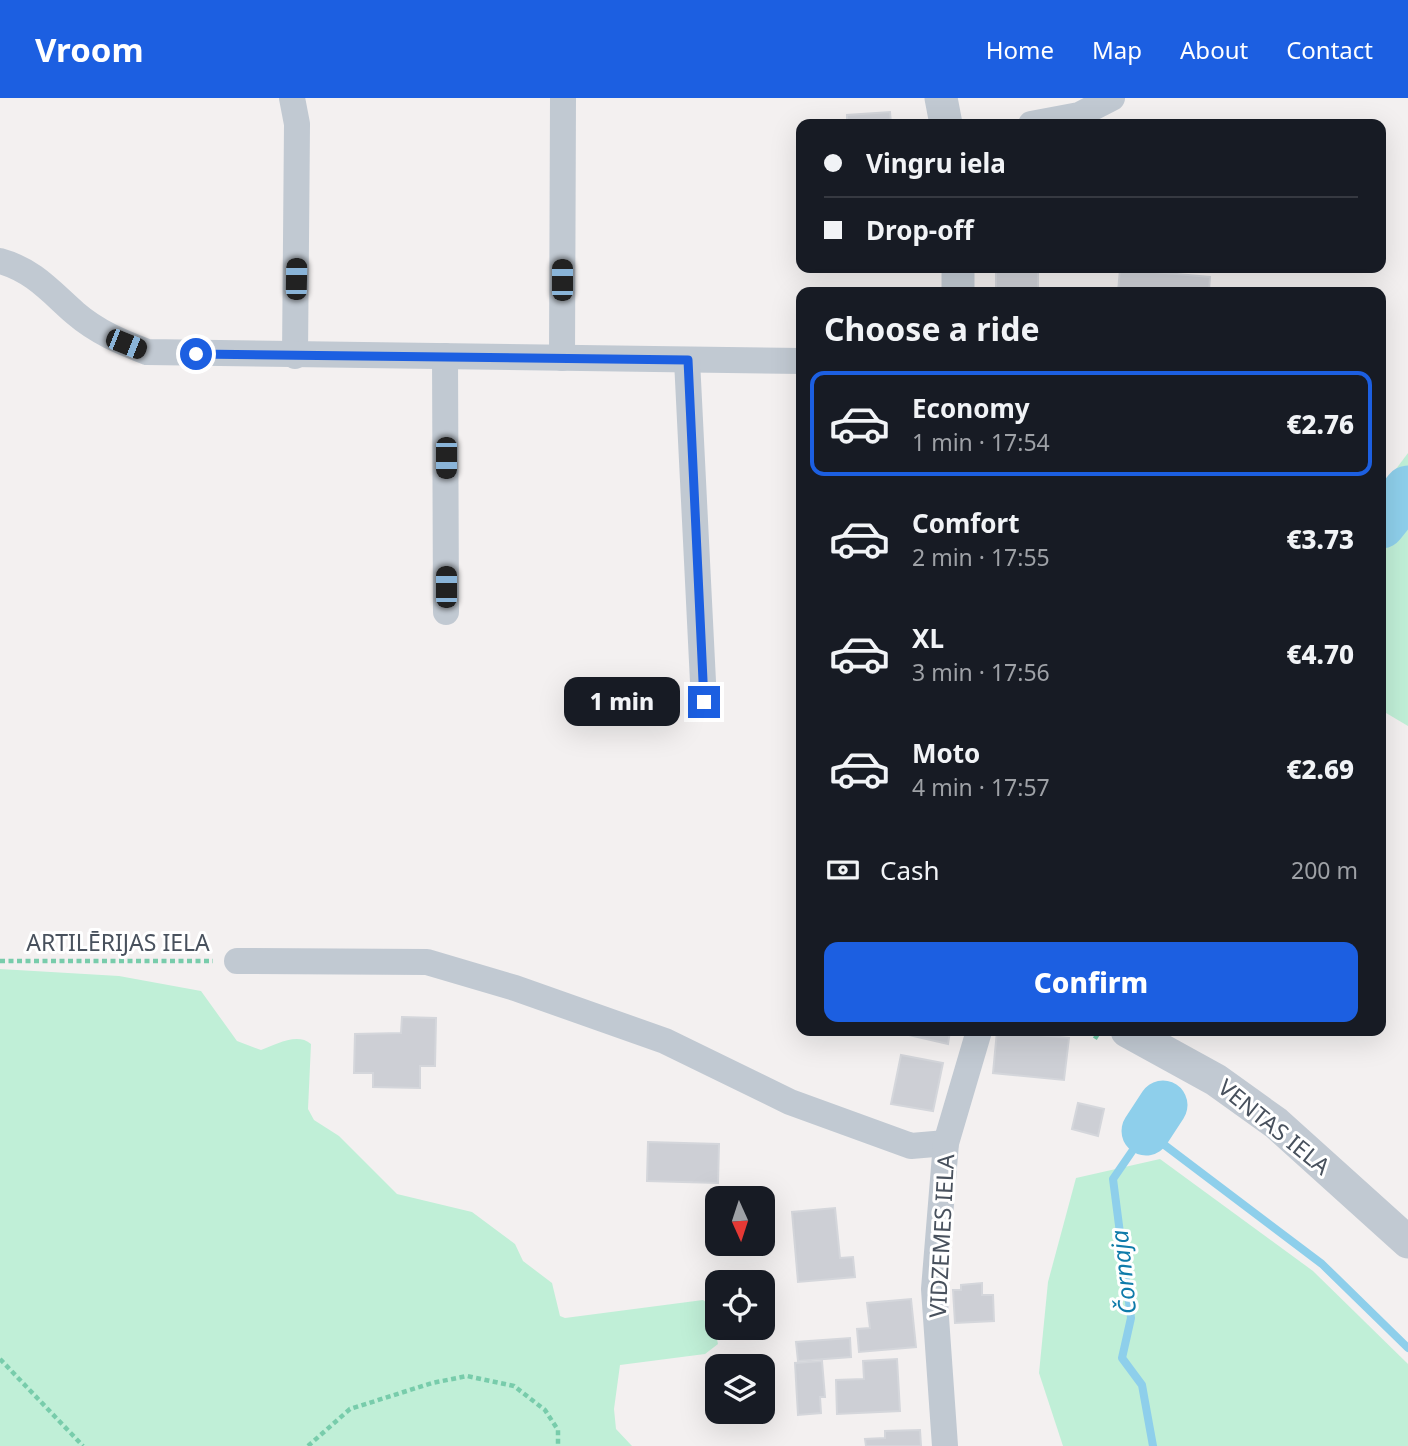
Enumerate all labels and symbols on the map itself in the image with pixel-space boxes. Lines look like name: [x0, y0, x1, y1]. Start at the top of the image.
car: [286, 258, 307, 300]
car: [552, 259, 573, 301]
car: [103, 326, 150, 362]
route start: [180, 338, 212, 370]
car: [436, 437, 457, 479]
car: [436, 566, 457, 608]
callout: 1 min: [564, 678, 680, 726]
route end: [688, 686, 720, 718]
street label: ARTILĒRIJAS IELA: [26, 926, 210, 958]
street label: VENTAS IELA: [1212, 1071, 1338, 1182]
street label: VIDZEMES IELA: [921, 1153, 961, 1319]
north arrow: [705, 1186, 775, 1256]
water label: Čornaja: [1102, 1228, 1143, 1316]

